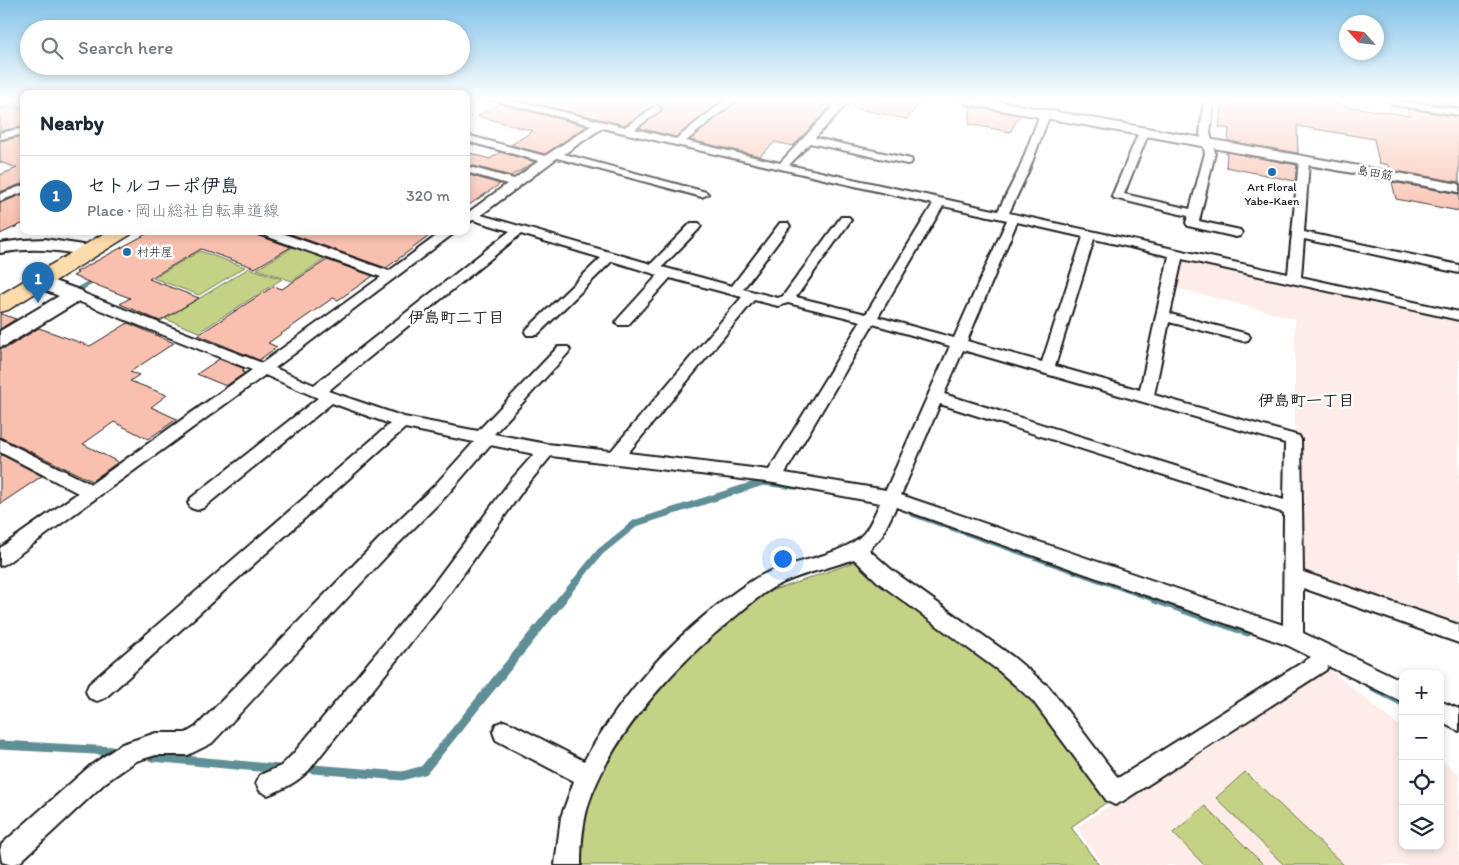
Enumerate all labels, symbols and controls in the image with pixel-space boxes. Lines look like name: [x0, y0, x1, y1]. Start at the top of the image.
north arrow: [1339, 15, 1384, 60]
search box: [20, 20, 470, 75]
icon: search: [38, 34, 66, 62]
text: Search here: [78, 36, 173, 59]
text: Nearby: [40, 110, 104, 135]
street label: 島田筋: [1356, 163, 1394, 183]
marker: Art Floral Yabe-Kaen: [1266, 166, 1278, 178]
text: セトルコーポ伊島: [87, 174, 239, 197]
place label: Art Floral Yabe-Kaen: [1245, 180, 1300, 208]
text: 1: [52, 186, 60, 205]
text: 320 m: [406, 186, 450, 205]
text: Place · 岡山総社自転車道線: [87, 201, 279, 220]
place label: 村井屋: [137, 245, 173, 259]
marker: 村井屋: [121, 246, 133, 258]
pin: 1: [22, 262, 54, 303]
district label: 伊島町二丁目: [408, 308, 504, 327]
district label: 伊島町一丁目: [1258, 391, 1354, 410]
your location: [770, 546, 796, 572]
map controls: [1399, 670, 1444, 850]
button: +: [1399, 670, 1444, 715]
button: −: [1399, 715, 1444, 760]
button: locate: [1399, 760, 1444, 805]
button: layers: [1399, 805, 1444, 850]

